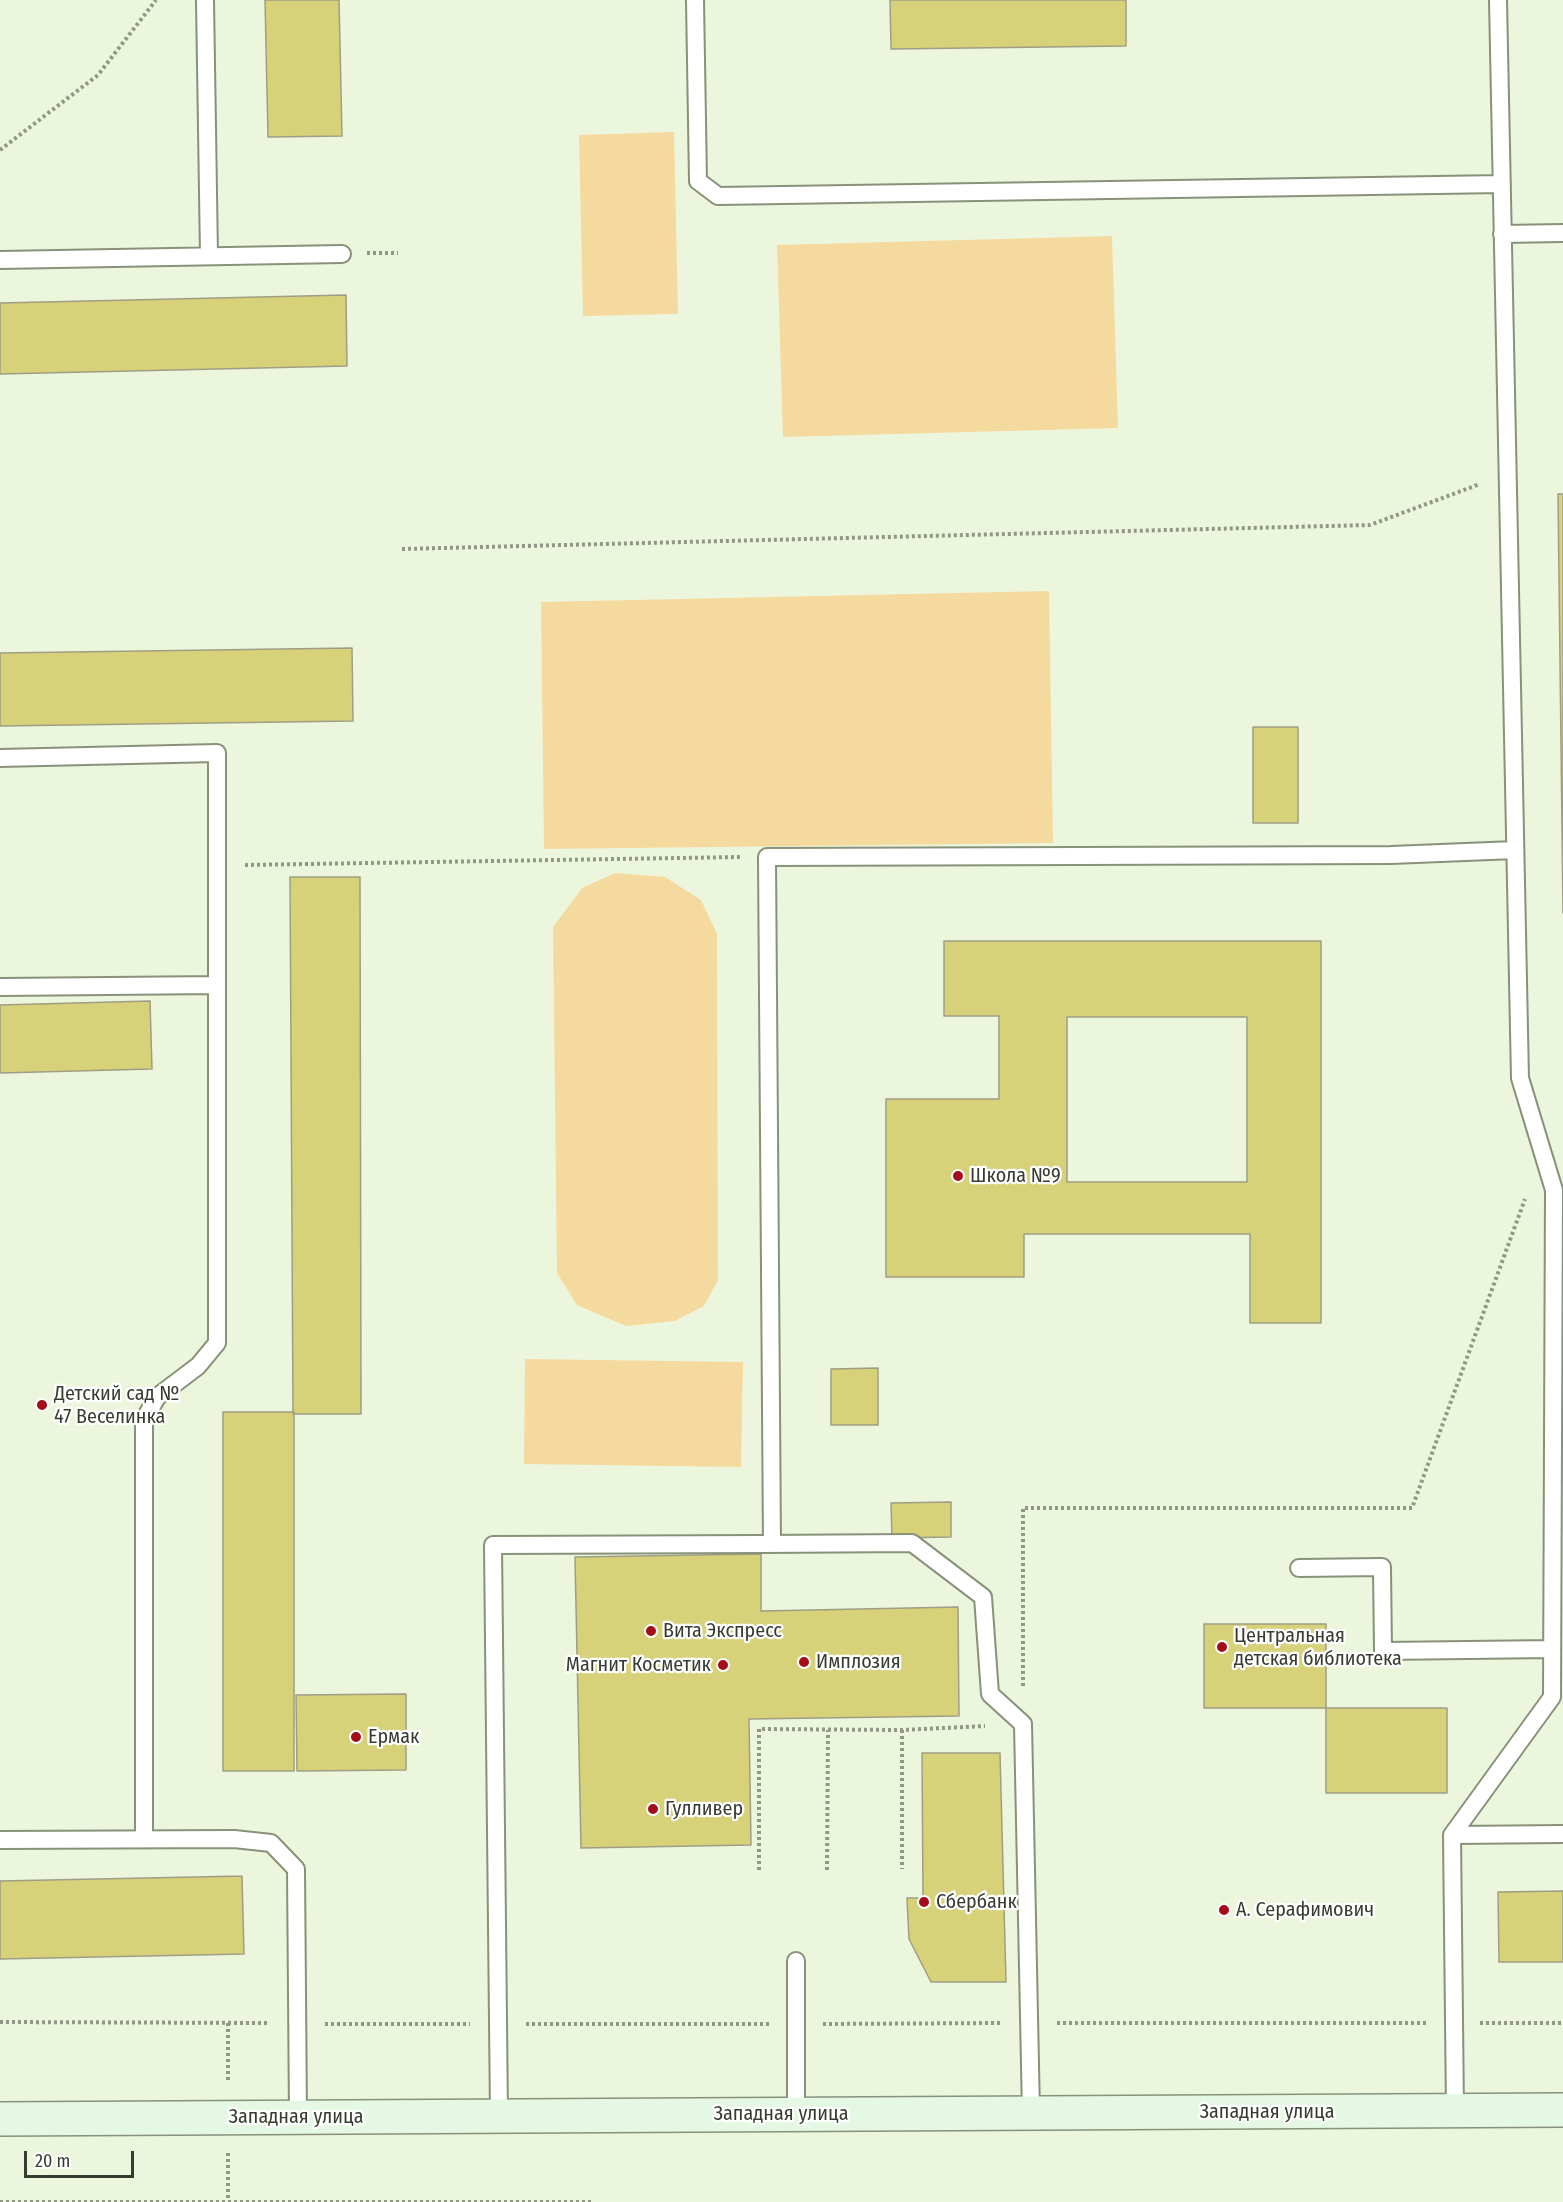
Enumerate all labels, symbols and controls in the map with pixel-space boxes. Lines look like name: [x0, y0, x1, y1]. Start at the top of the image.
place label: Школа №9: [970, 1164, 1061, 1188]
marker: Школа №9: [951, 1169, 965, 1183]
place label: Детский сад № 47 Веселинка: [54, 1382, 179, 1429]
marker: Детский сад № 47 Веселинка: [35, 1398, 49, 1412]
place label: Вита Экспресс: [663, 1619, 782, 1643]
marker: Вита Экспресс: [644, 1624, 658, 1638]
place label: Центральная детская библиотека: [1234, 1624, 1402, 1671]
marker: Центральная детская библиотека: [1215, 1640, 1229, 1654]
place label: Имплозия: [816, 1650, 901, 1674]
place label: Магнит Косметик: [566, 1653, 711, 1677]
marker: Имплозия: [797, 1655, 811, 1669]
marker: Магнит Косметик: [716, 1658, 730, 1672]
place label: Ермак: [368, 1725, 419, 1749]
marker: Ермак: [349, 1730, 363, 1744]
place label: Гулливер: [665, 1797, 743, 1821]
marker: Гулливер: [646, 1802, 660, 1816]
place label: Сбербанк: [936, 1890, 1017, 1914]
marker: Сбербанк: [917, 1895, 931, 1909]
place label: А. Серафимович: [1236, 1898, 1374, 1922]
marker: А. Серафимович: [1217, 1903, 1231, 1917]
street label: Западная улица: [1200, 2100, 1334, 2124]
street label: Западная улица: [714, 2102, 848, 2126]
street label: Западная улица: [229, 2105, 363, 2129]
scale bar: [27, 2139, 136, 2177]
text: 20 m: [35, 2150, 70, 2172]

